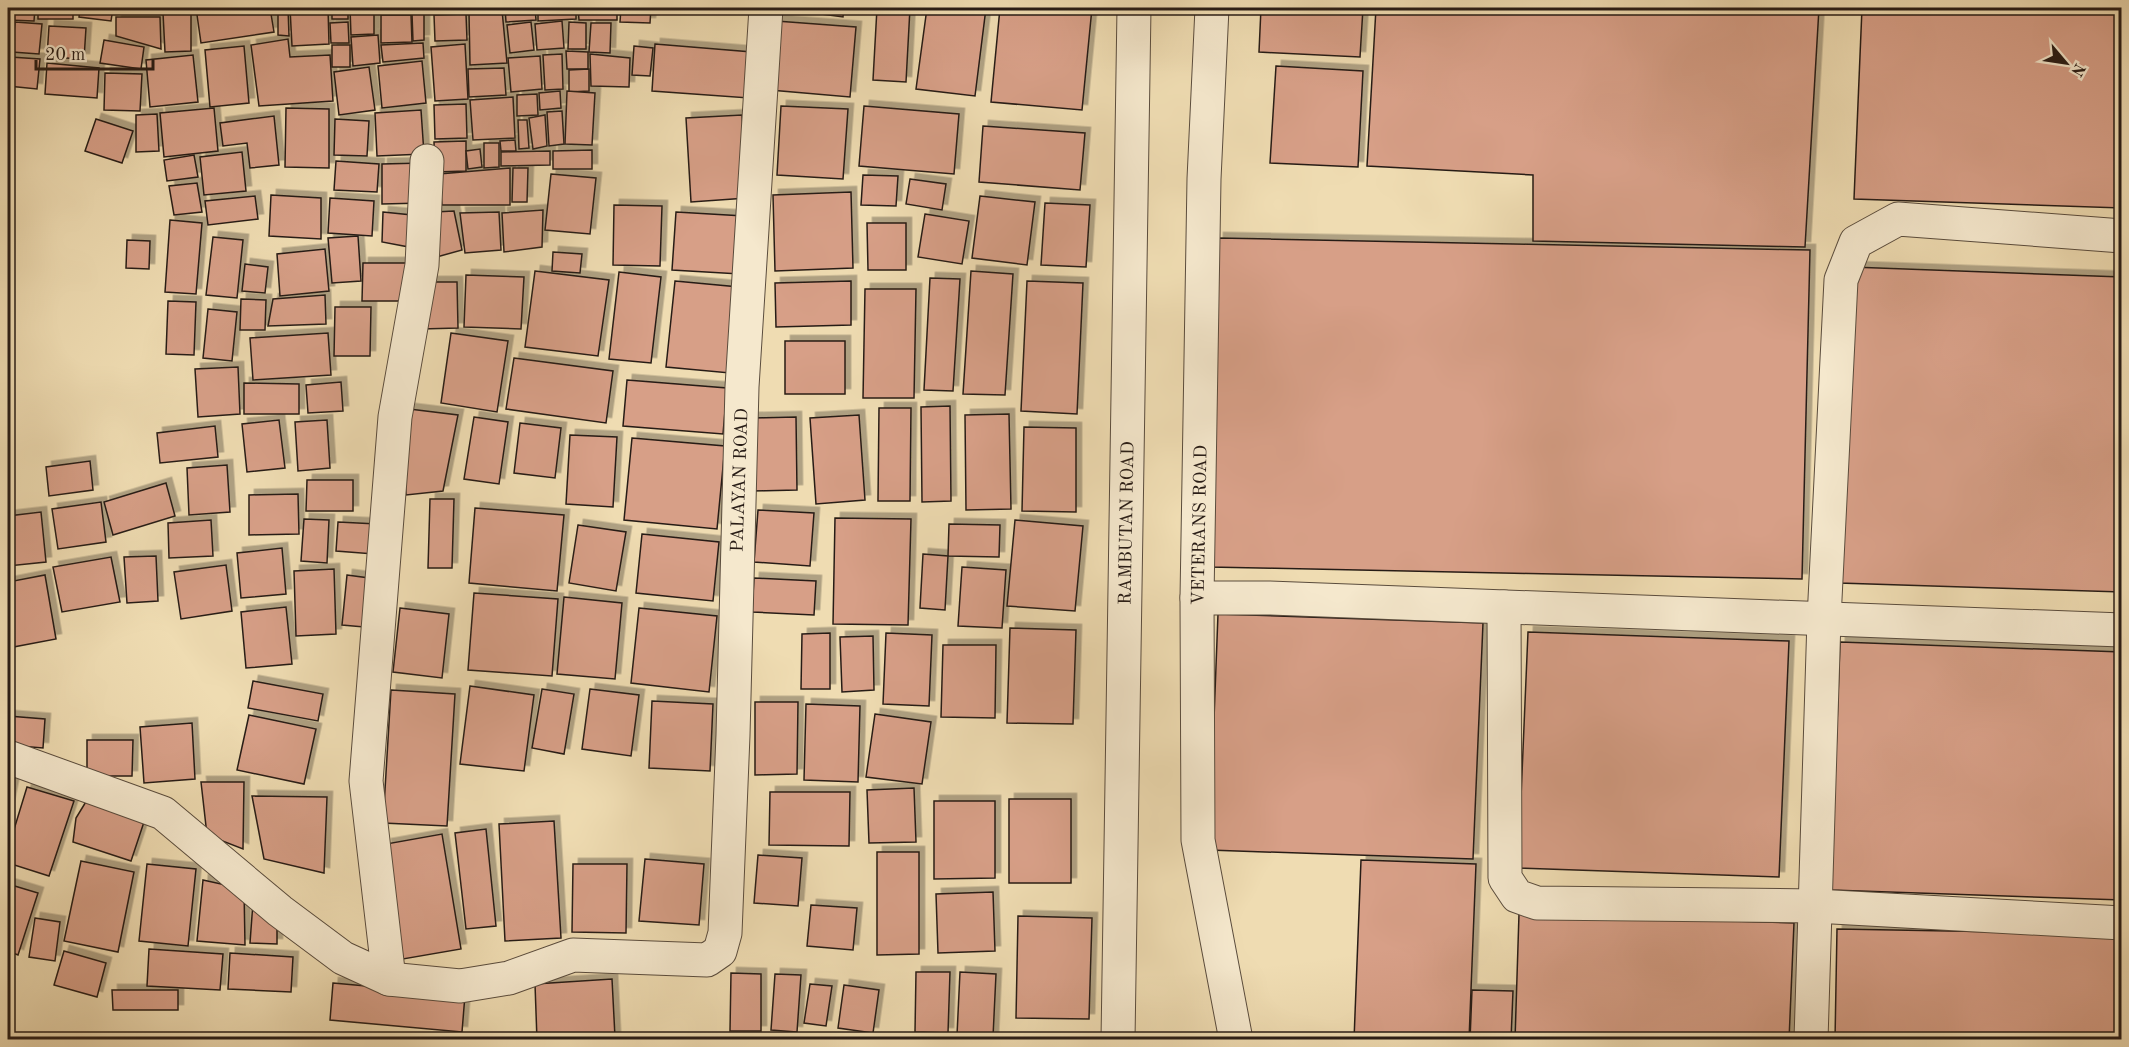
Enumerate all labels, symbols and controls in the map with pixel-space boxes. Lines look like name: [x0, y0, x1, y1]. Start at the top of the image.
scale bar: [36, 33, 153, 71]
north arrow: [2036, 33, 2096, 93]
text: 20 m: [45, 46, 85, 64]
text: N: [2067, 60, 2087, 79]
street label: PALAYAN ROAD: [728, 408, 752, 552]
street label: RAMBUTAN ROAD: [1117, 441, 1137, 605]
street label: VETERANS ROAD: [1190, 445, 1210, 605]

